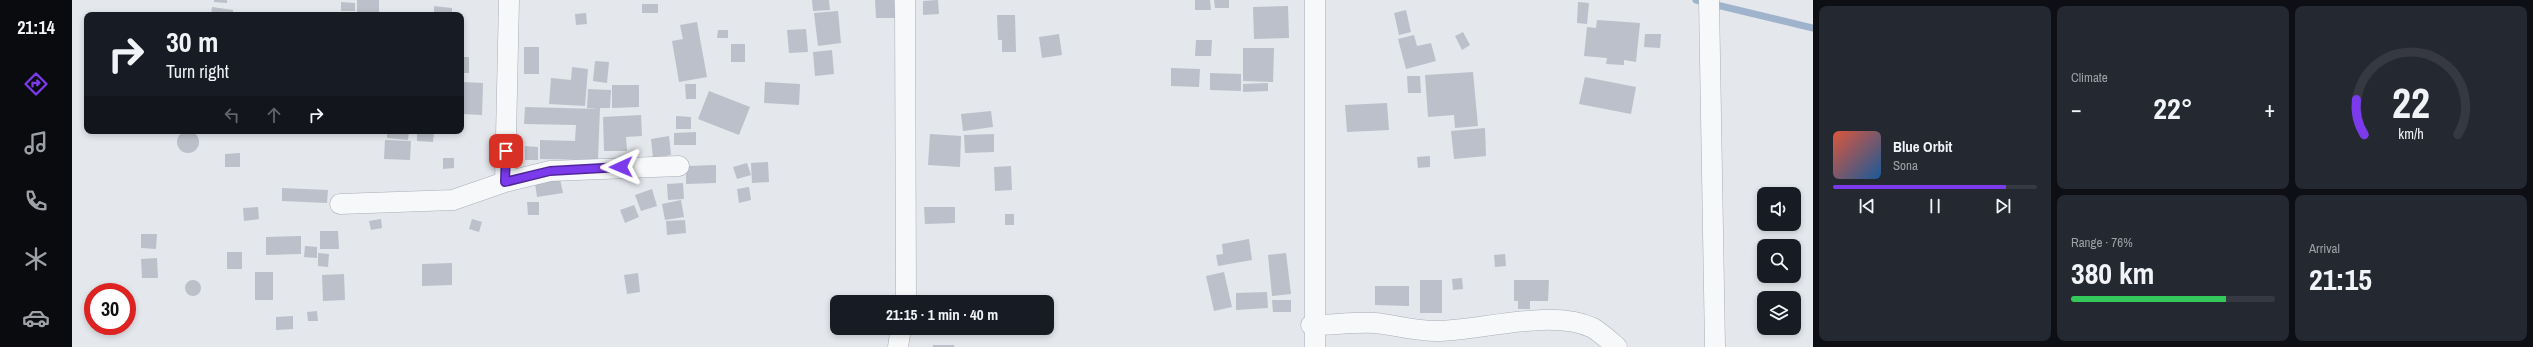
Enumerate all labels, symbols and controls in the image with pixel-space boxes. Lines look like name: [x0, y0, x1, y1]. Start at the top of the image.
text: 21:14: [17, 15, 55, 40]
text: 30 m: [166, 23, 218, 61]
icon: right: [100, 28, 152, 80]
text: Turn right: [166, 59, 229, 84]
text: Climate: [2071, 69, 2108, 86]
icon: directions: [22, 70, 50, 98]
text: 22: [2392, 75, 2430, 131]
text: 22°: [2153, 88, 2193, 128]
text: −: [2071, 94, 2082, 124]
text: +: [2264, 94, 2275, 124]
icon: left: [221, 104, 243, 126]
icon: ahead: [263, 104, 285, 126]
icon: right: [305, 104, 327, 126]
text: km/h: [2398, 124, 2424, 143]
icon: music: [22, 129, 50, 157]
pin: [489, 134, 523, 168]
text: Blue Orbit: [1893, 136, 1952, 157]
icon: arrive: [495, 140, 517, 162]
position arrow: [600, 146, 642, 188]
text: Sona: [1893, 157, 1918, 174]
icon: phone: [22, 187, 50, 215]
map controls: [1757, 187, 1801, 335]
button: sound: [1757, 187, 1801, 231]
icon: previous: [1856, 195, 1878, 217]
icon: pause: [1924, 195, 1946, 217]
icon: next: [1992, 195, 2014, 217]
text: Range · 76%: [2071, 234, 2133, 251]
button: search: [1757, 239, 1801, 283]
text: Arrival: [2309, 240, 2340, 257]
icon: climate: [22, 245, 50, 273]
text: 380 km: [2071, 253, 2154, 293]
text: 21:15: [2309, 259, 2372, 299]
speed limit sign: 30: [84, 283, 136, 335]
button: layers: [1757, 291, 1801, 335]
icon: car: [22, 304, 50, 332]
text: 21:15 · 1 min · 40 m: [886, 304, 998, 325]

